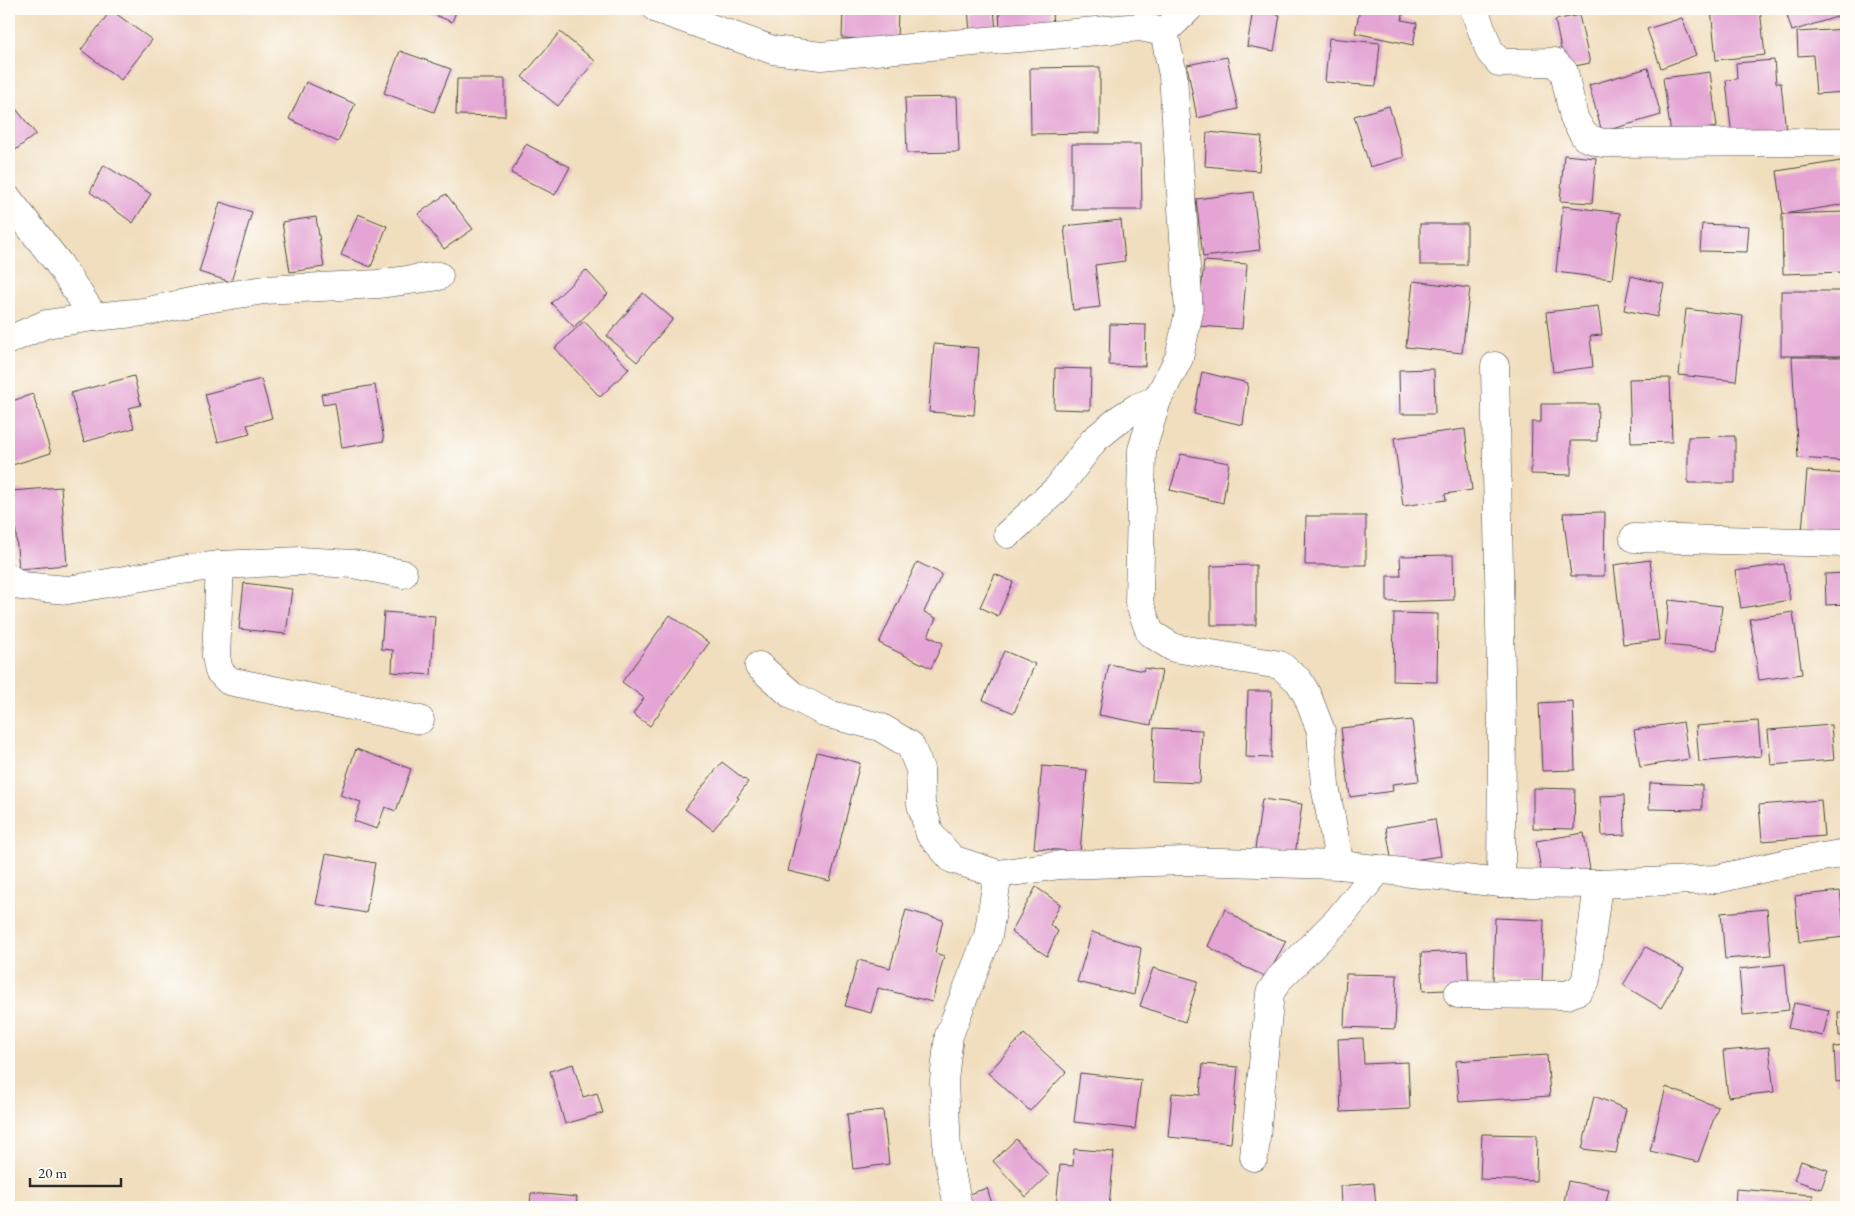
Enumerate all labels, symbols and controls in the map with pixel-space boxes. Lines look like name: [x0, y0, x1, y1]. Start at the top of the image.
scale bar: [30, 1156, 121, 1188]
text: 20 m: [38, 1163, 67, 1182]

